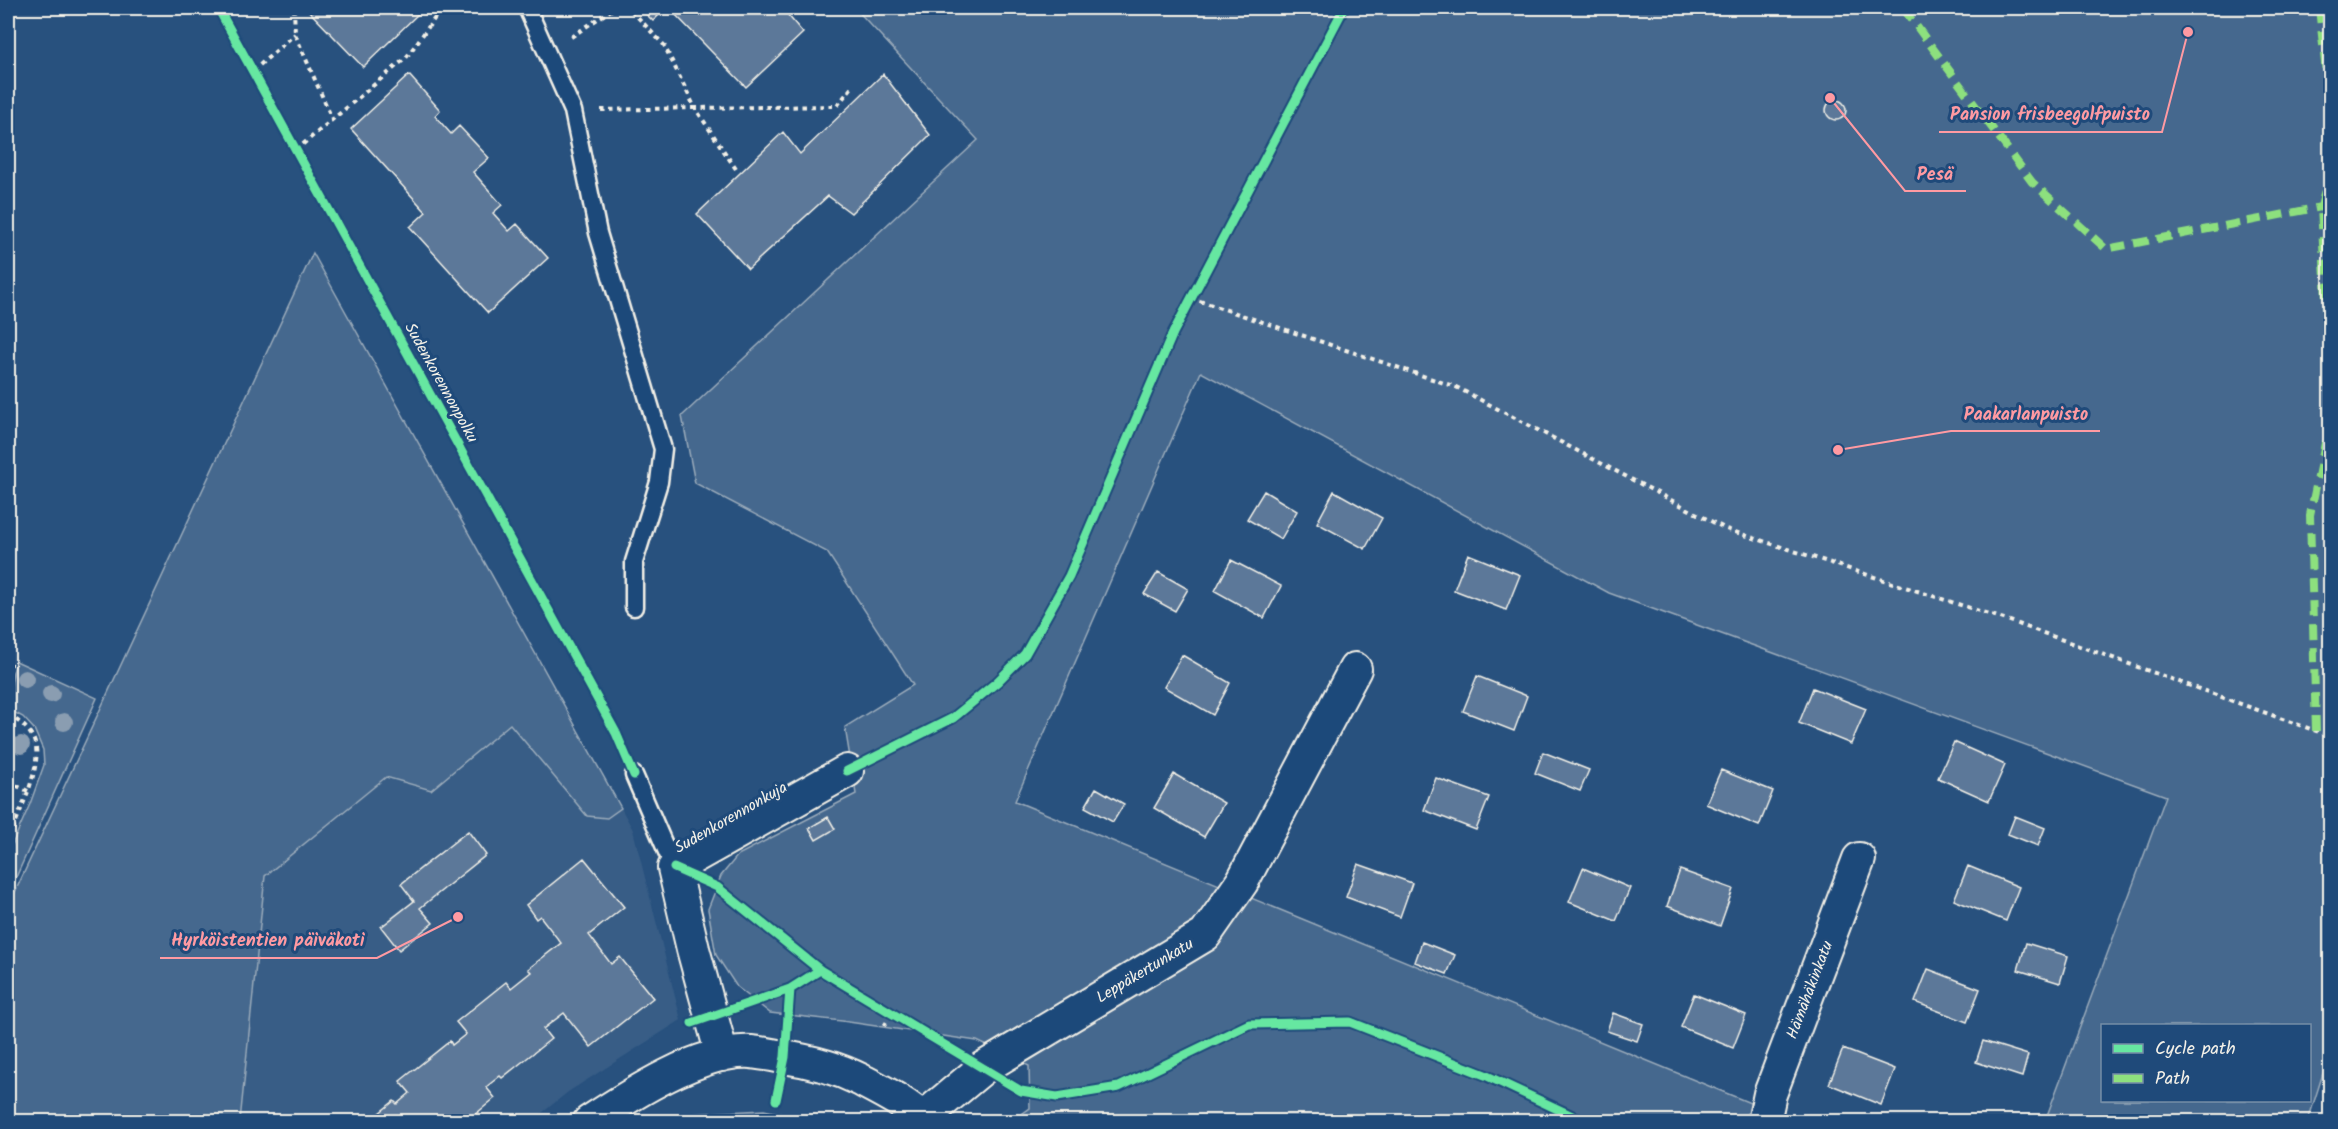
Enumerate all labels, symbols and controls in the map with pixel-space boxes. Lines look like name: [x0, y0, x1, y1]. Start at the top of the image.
callout: Pansion frisbeegolfpuisto: [1939, 96, 2162, 132]
text: Pansion frisbeegolfpuisto: [1950, 101, 2150, 130]
callout: Pesä: [1905, 155, 1966, 191]
text: Pesä: [1917, 161, 1955, 190]
street label: Sudenkorennonpolku: [398, 318, 485, 448]
callout: Paakarlanpuisto: [1951, 395, 2100, 431]
text: Paakarlanpuisto: [1964, 401, 2088, 430]
street label: Sudenkorennonkuja: [670, 775, 792, 861]
callout: Hyrköistentien päiväkoti: [160, 922, 377, 958]
text: Hyrköistentien päiväkoti: [171, 927, 365, 956]
street label: Leppäkertunkatu: [1091, 932, 1199, 1010]
street label: Hämähäkinkatu: [1780, 937, 1840, 1043]
legend: [2101, 1024, 2311, 1102]
text: Cycle path: [2155, 1035, 2236, 1064]
text: Path: [2155, 1065, 2190, 1094]

